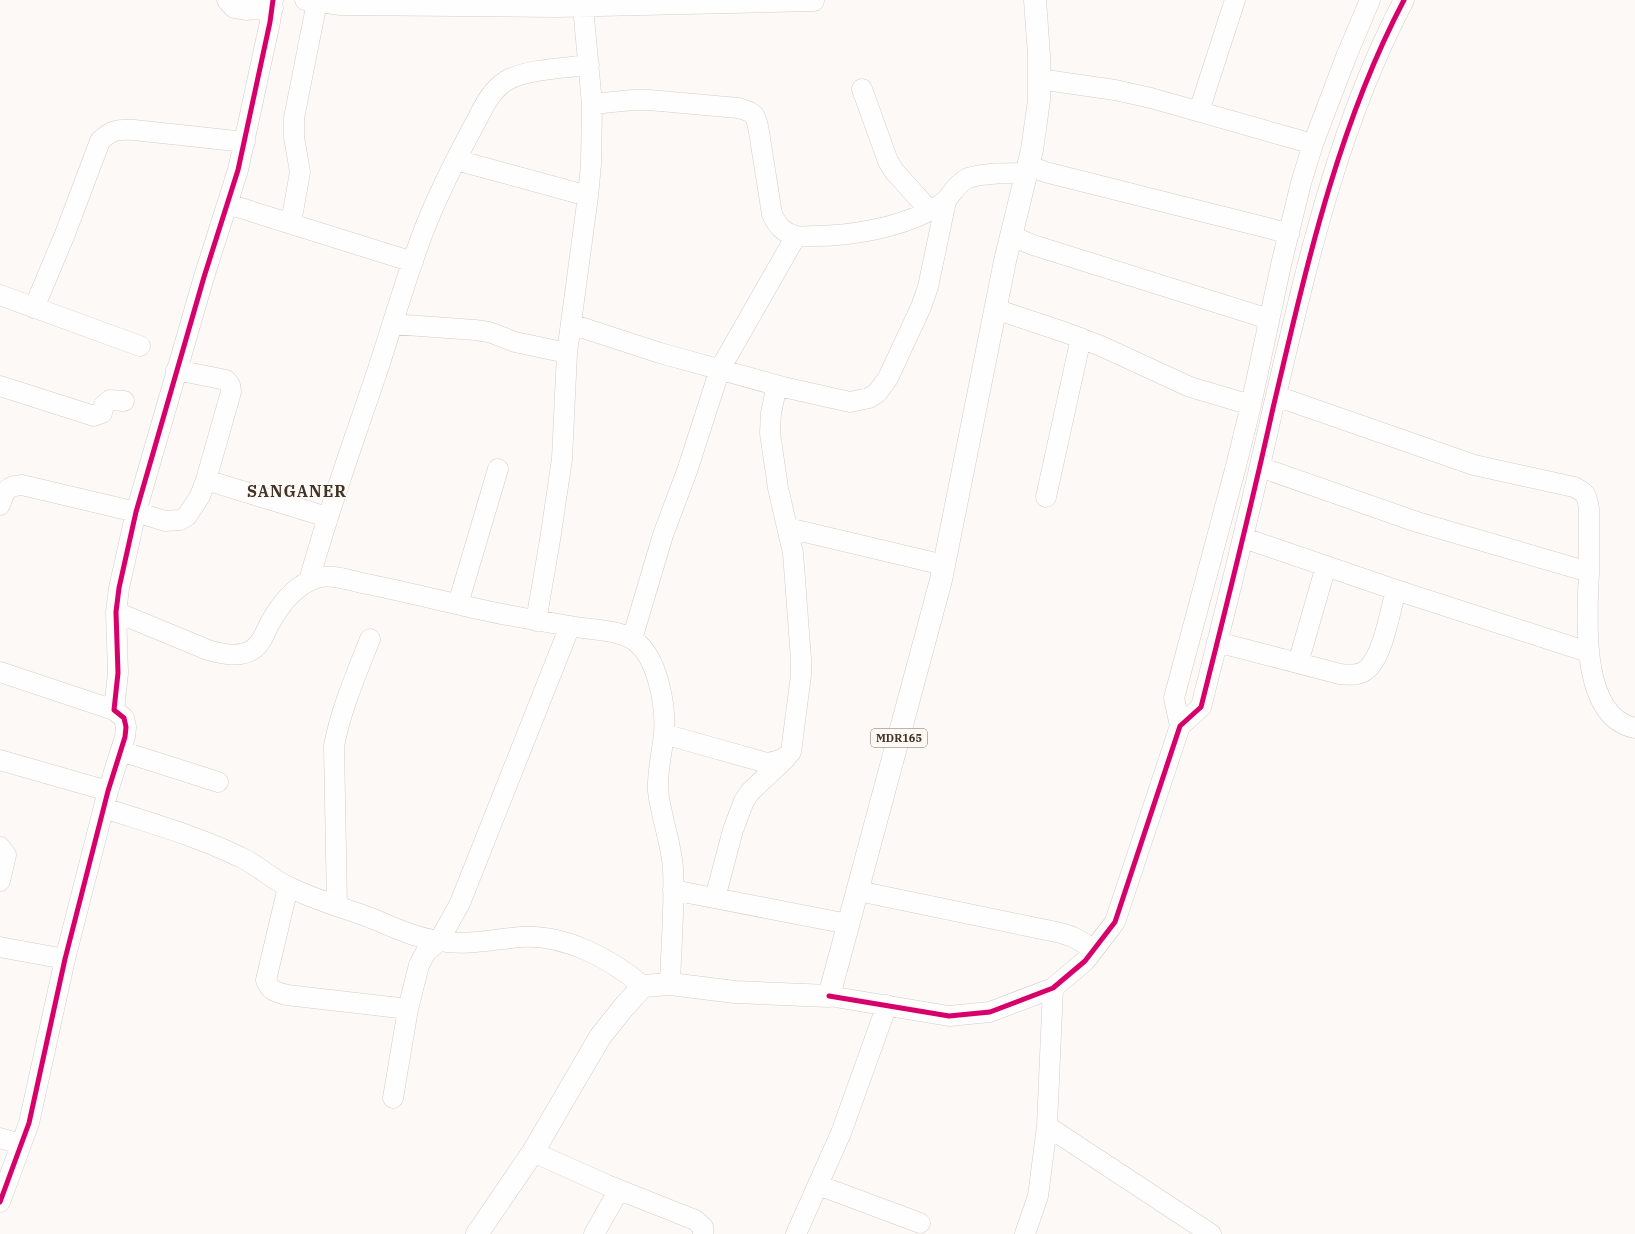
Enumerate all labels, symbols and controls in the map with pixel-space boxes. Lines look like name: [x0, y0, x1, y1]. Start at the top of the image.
district label: SANGANER: [247, 481, 347, 501]
road number: MDR165: [871, 729, 927, 747]

